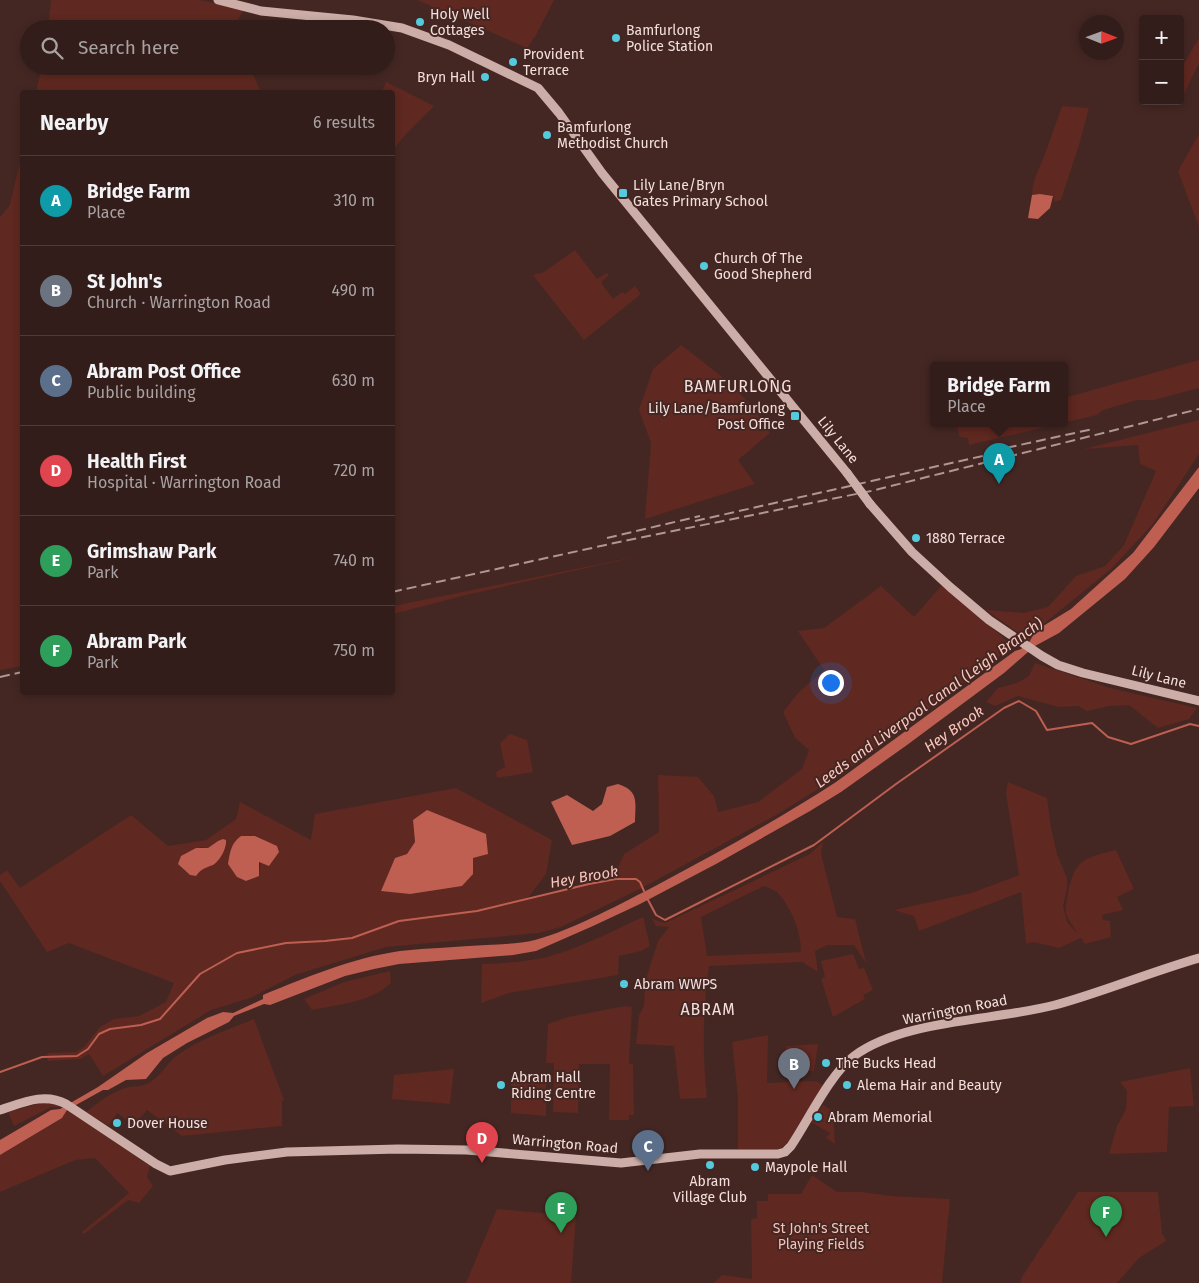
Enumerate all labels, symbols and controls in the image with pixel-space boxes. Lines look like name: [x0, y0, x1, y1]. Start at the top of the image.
place label: Holy Well Cottages: [430, 6, 490, 39]
north arrow: [1079, 15, 1124, 60]
map controls: [1139, 15, 1184, 105]
button: +: [1139, 15, 1184, 60]
marker: Holy Well Cottages: [414, 16, 426, 28]
search box: [20, 20, 395, 75]
place label: Bamfurlong Police Station: [626, 22, 713, 55]
marker: Bamfurlong Police Station: [610, 32, 622, 44]
icon: search: [38, 34, 66, 62]
text: Search here: [78, 36, 179, 59]
place label: Provident Terrace: [523, 46, 585, 79]
marker: Provident Terrace: [507, 56, 519, 68]
button: −: [1139, 60, 1184, 105]
place label: Bryn Hall: [417, 69, 475, 86]
marker: Bryn Hall: [479, 71, 491, 83]
text: Nearby: [40, 110, 108, 136]
text: 6 results: [313, 113, 375, 132]
place label: Bamfurlong Methodist Church: [557, 119, 669, 152]
marker: Bamfurlong Methodist Church: [541, 129, 553, 141]
place label: Lily Lane/Bryn Gates Primary School: [633, 177, 768, 210]
text: Bridge Farm: [87, 180, 190, 203]
marker: Lily Lane/Bryn Gates Primary School: [617, 187, 629, 199]
text: A: [51, 191, 61, 210]
text: 310 m: [334, 191, 375, 210]
text: Place: [87, 203, 126, 222]
place label: Church Of The Good Shepherd: [714, 250, 812, 283]
marker: Church Of The Good Shepherd: [698, 260, 710, 272]
text: St John's: [87, 270, 162, 293]
text: B: [51, 281, 61, 300]
text: 490 m: [332, 281, 375, 300]
text: Church · Warrington Road: [87, 293, 271, 312]
text: Abram Post Office: [87, 360, 241, 383]
popup: [930, 362, 1068, 427]
text: C: [51, 371, 61, 390]
text: 630 m: [332, 371, 375, 390]
text: Bridge Farm: [947, 374, 1051, 397]
district label: BAMFURLONG: [684, 377, 792, 396]
text: Public building: [87, 383, 195, 402]
text: Place: [947, 397, 986, 416]
place label: Lily Lane/Bamfurlong Post Office: [648, 400, 786, 433]
marker: Lily Lane/Bamfurlong Post Office: [789, 410, 801, 422]
street label: Lily Lane: [814, 413, 862, 467]
pin: A: [983, 443, 1015, 484]
text: Health First: [87, 450, 187, 473]
text: D: [51, 461, 61, 480]
text: 720 m: [333, 461, 375, 480]
text: Hospital · Warrington Road: [87, 473, 281, 492]
place label: 1880 Terrace: [926, 530, 1005, 547]
marker: 1880 Terrace: [910, 532, 922, 544]
text: Grimshaw Park: [87, 540, 216, 563]
text: E: [52, 551, 60, 570]
text: 740 m: [333, 551, 375, 570]
text: Park: [87, 563, 119, 582]
water label: Leeds and Liverpool Canal (Leigh Branch): [811, 614, 1047, 792]
text: Abram Park: [87, 630, 186, 653]
text: F: [52, 641, 60, 660]
text: 750 m: [333, 641, 375, 660]
text: Park: [87, 653, 119, 672]
street label: Lily Lane: [1130, 662, 1188, 692]
your location: [818, 670, 844, 696]
water label: Hey Brook: [921, 702, 987, 756]
water label: Hey Brook: [549, 862, 619, 892]
place label: Abram WWPS: [634, 976, 718, 993]
marker: Abram WWPS: [618, 978, 630, 990]
street label: Warrington Road: [901, 992, 1009, 1028]
district label: ABRAM: [680, 1000, 736, 1019]
pin: B: [778, 1048, 810, 1089]
place label: The Bucks Head: [836, 1055, 936, 1072]
marker: The Bucks Head: [820, 1057, 832, 1069]
place label: Abram Hall Riding Centre: [511, 1069, 596, 1102]
place label: Alema Hair and Beauty: [857, 1077, 1002, 1094]
marker: Abram Hall Riding Centre: [495, 1079, 507, 1091]
marker: Alema Hair and Beauty: [841, 1079, 853, 1091]
place label: Abram Memorial: [828, 1109, 932, 1126]
marker: Abram Memorial: [812, 1111, 824, 1123]
place label: Dover House: [127, 1115, 208, 1132]
marker: Dover House: [111, 1117, 123, 1129]
pin: D: [466, 1122, 498, 1163]
pin: C: [632, 1130, 664, 1171]
street label: Warrington Road: [511, 1131, 619, 1157]
marker: Abram Village Club: [704, 1159, 716, 1171]
place label: Maypole Hall: [765, 1159, 847, 1176]
marker: Maypole Hall: [749, 1161, 761, 1173]
place label: Abram Village Club: [673, 1173, 747, 1206]
pin: E: [545, 1192, 577, 1233]
pin: F: [1090, 1196, 1122, 1237]
park label: St John's Street Playing Fields: [773, 1220, 870, 1253]

